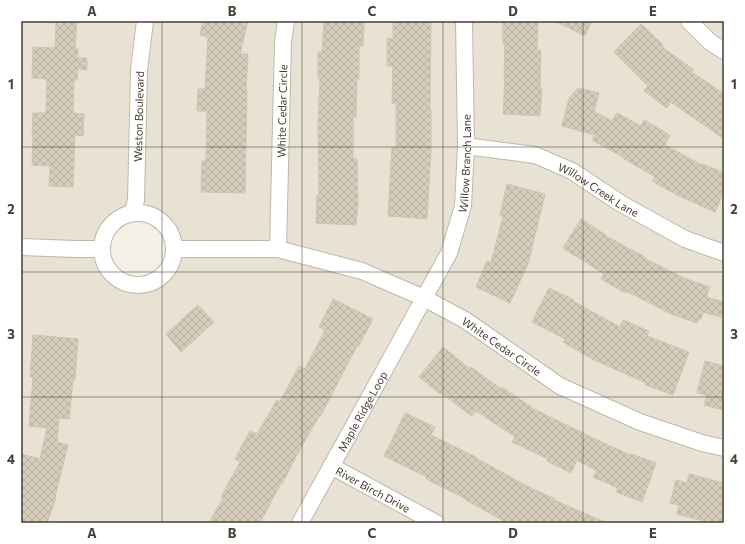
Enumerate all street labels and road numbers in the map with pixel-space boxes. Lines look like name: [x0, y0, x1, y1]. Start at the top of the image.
street label: White Cedar Circle: [274, 64, 289, 158]
street label: Weston Boulevard: [130, 71, 145, 162]
street label: Willow Branch Lane: [455, 114, 473, 214]
street label: Willow Creek Lane: [556, 159, 641, 219]
street label: White Cedar Circle: [460, 314, 544, 378]
street label: Maple Ridge Loop: [334, 368, 389, 453]
street label: River Birch Drive: [334, 463, 413, 514]

